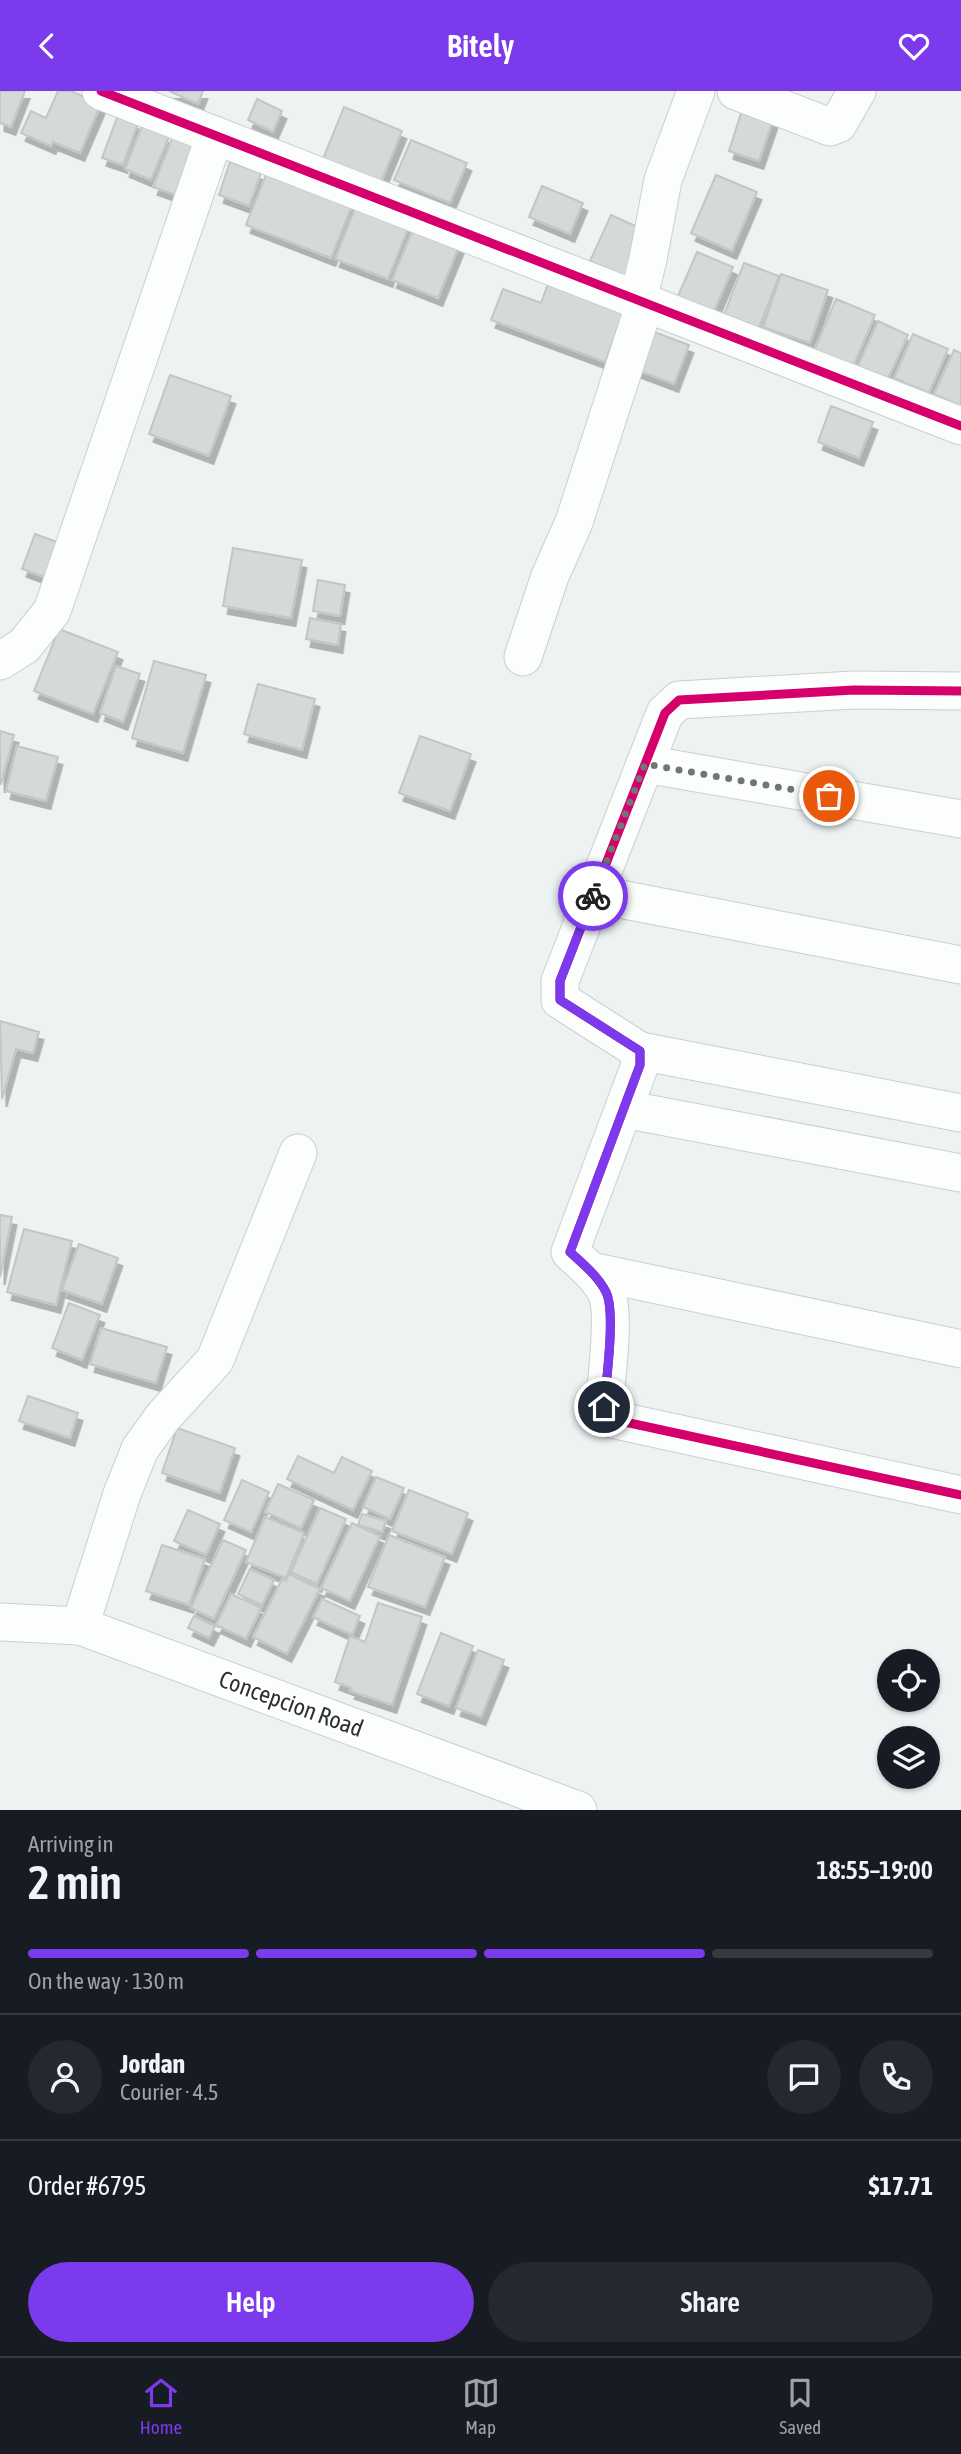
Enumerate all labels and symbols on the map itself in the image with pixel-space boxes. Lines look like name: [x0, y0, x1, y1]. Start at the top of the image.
pin: [799, 766, 859, 826]
courier: [558, 861, 628, 931]
pin: [574, 1377, 634, 1437]
street label: Concepcion Road: [215, 1665, 367, 1742]

